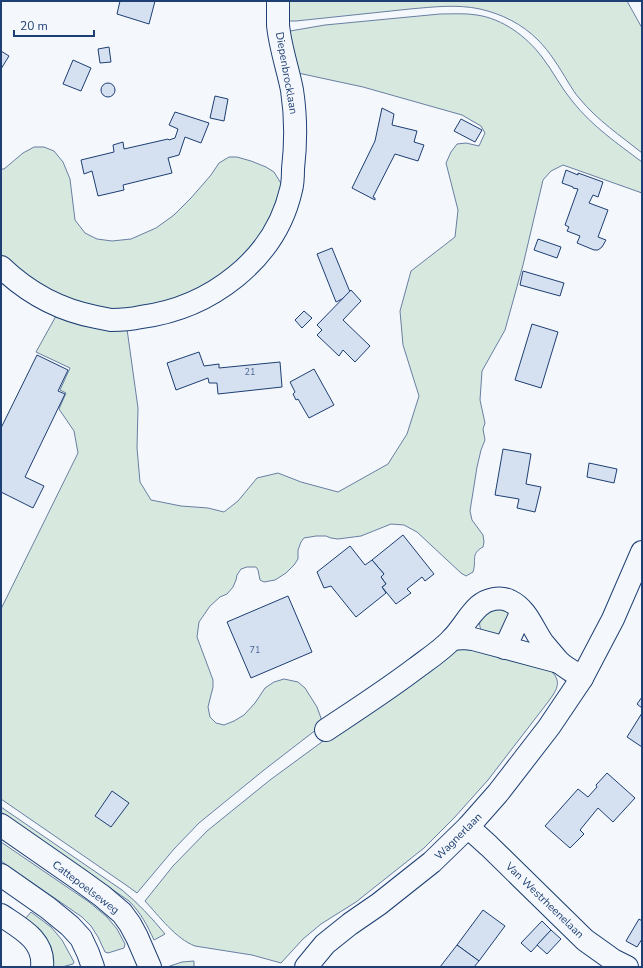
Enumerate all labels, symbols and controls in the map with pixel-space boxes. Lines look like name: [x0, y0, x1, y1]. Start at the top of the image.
scale bar: [14, 12, 94, 38]
text: 20 m: [20, 18, 48, 34]
street label: Diepenbrocklaan: [272, 31, 301, 115]
house number: 21: [245, 366, 255, 378]
house number: 71: [250, 644, 260, 656]
street label: Wagnerlaan: [431, 809, 485, 863]
street label: Cattepoelseweg: [49, 857, 122, 918]
street label: Van Westrheenelaan: [502, 858, 587, 942]

